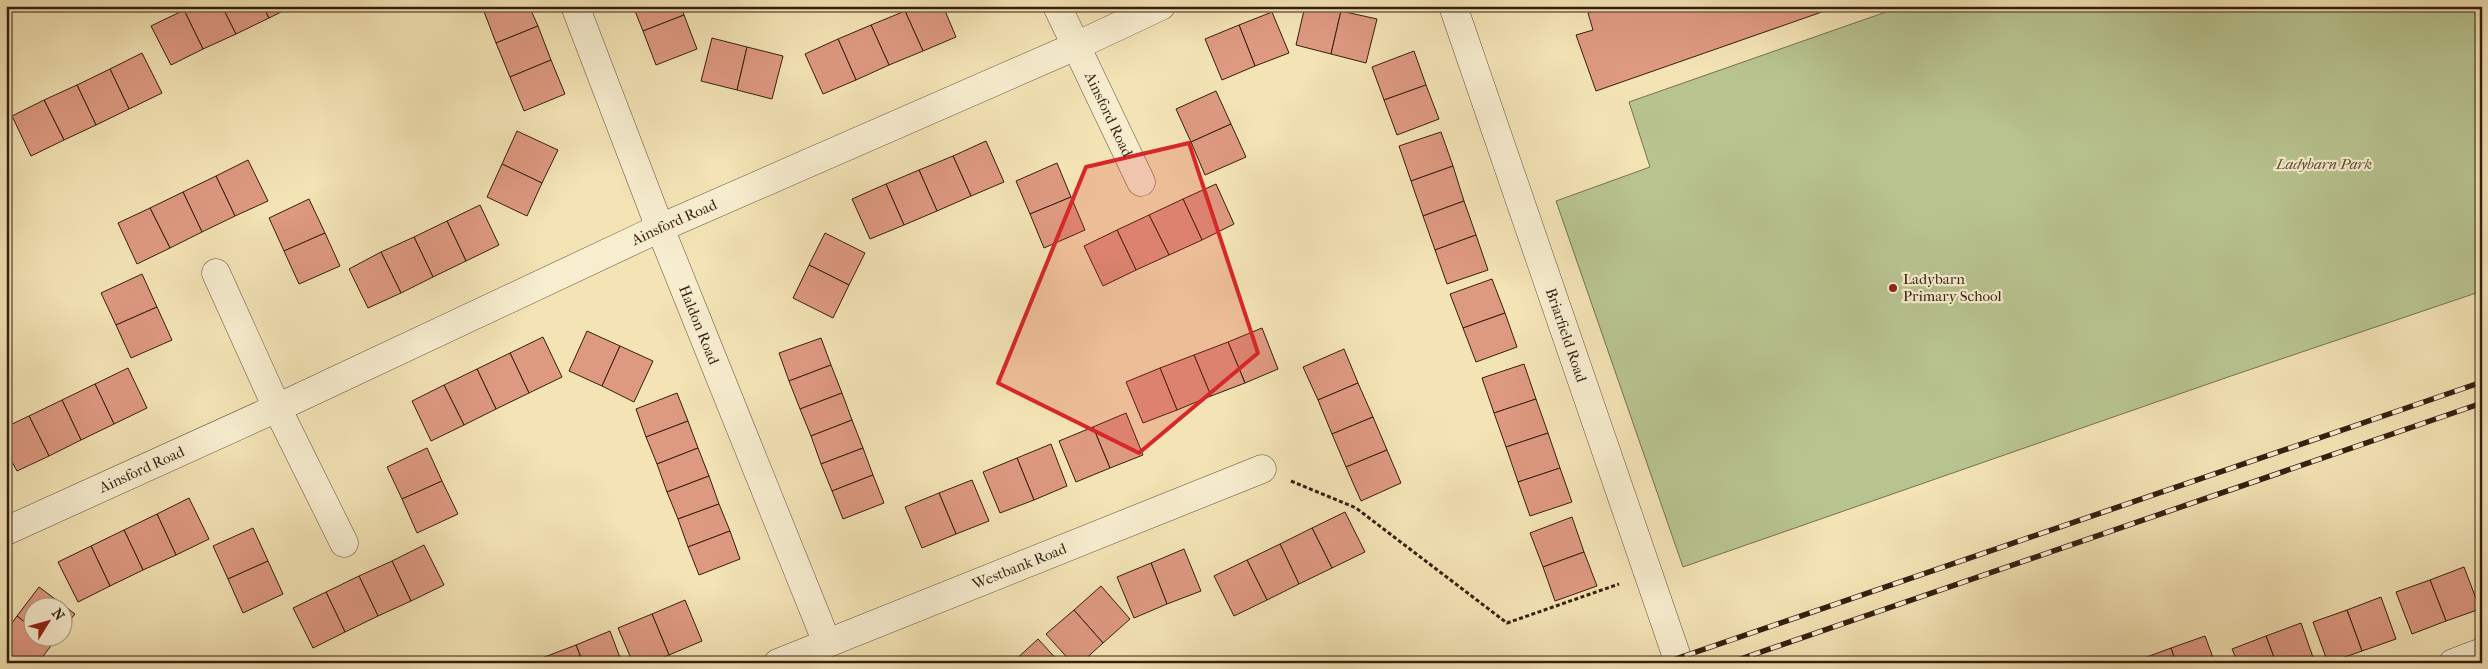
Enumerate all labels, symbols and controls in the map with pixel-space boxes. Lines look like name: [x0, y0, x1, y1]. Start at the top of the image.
street label: Ainsford Road: [1080, 68, 1137, 160]
park label: Ladybarn Park: [2275, 155, 2372, 173]
street label: Ainsford Road: [628, 195, 720, 250]
place label: Ladybarn Primary School: [1903, 270, 2002, 305]
street label: Haldon Road: [675, 282, 723, 368]
marker: Ladybarn Primary School: [1887, 282, 1899, 294]
street label: Briarfield Road: [1542, 286, 1591, 385]
street label: Ainsford Road: [95, 442, 188, 497]
street label: Westbank Road: [969, 539, 1070, 594]
north arrow: [22, 596, 72, 646]
text: N: [48, 605, 68, 624]

